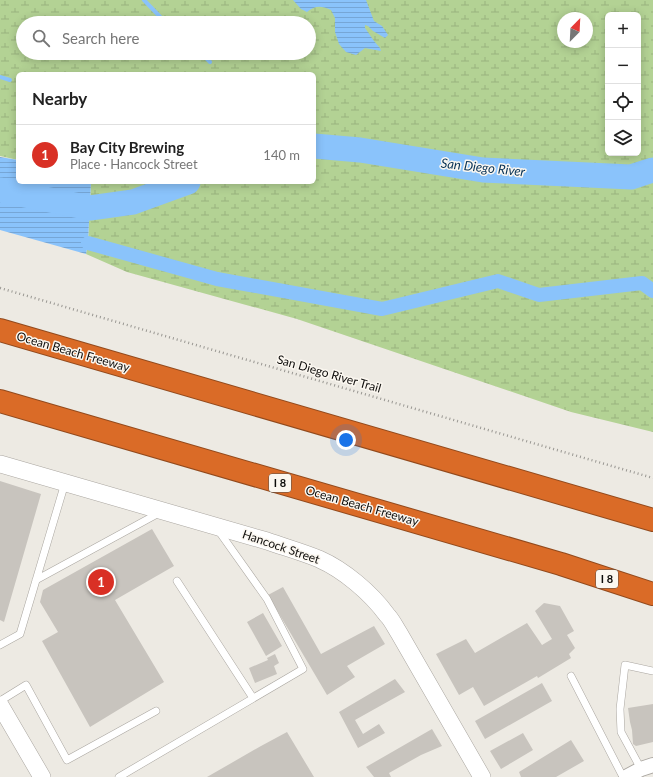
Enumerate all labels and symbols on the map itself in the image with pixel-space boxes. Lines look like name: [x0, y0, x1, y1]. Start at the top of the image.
north arrow: [557, 12, 593, 48]
water label: San Diego River: [440, 155, 526, 179]
street label: Ocean Beach Freeway: [15, 328, 132, 375]
street label: San Diego River Trail: [275, 351, 383, 396]
your location: [336, 430, 356, 450]
road number: I 8: [269, 474, 291, 492]
street label: Ocean Beach Freeway: [304, 482, 421, 529]
street label: Hancock Street: [241, 526, 322, 567]
pin: 1: [88, 567, 114, 597]
road number: I 8: [596, 570, 618, 588]

